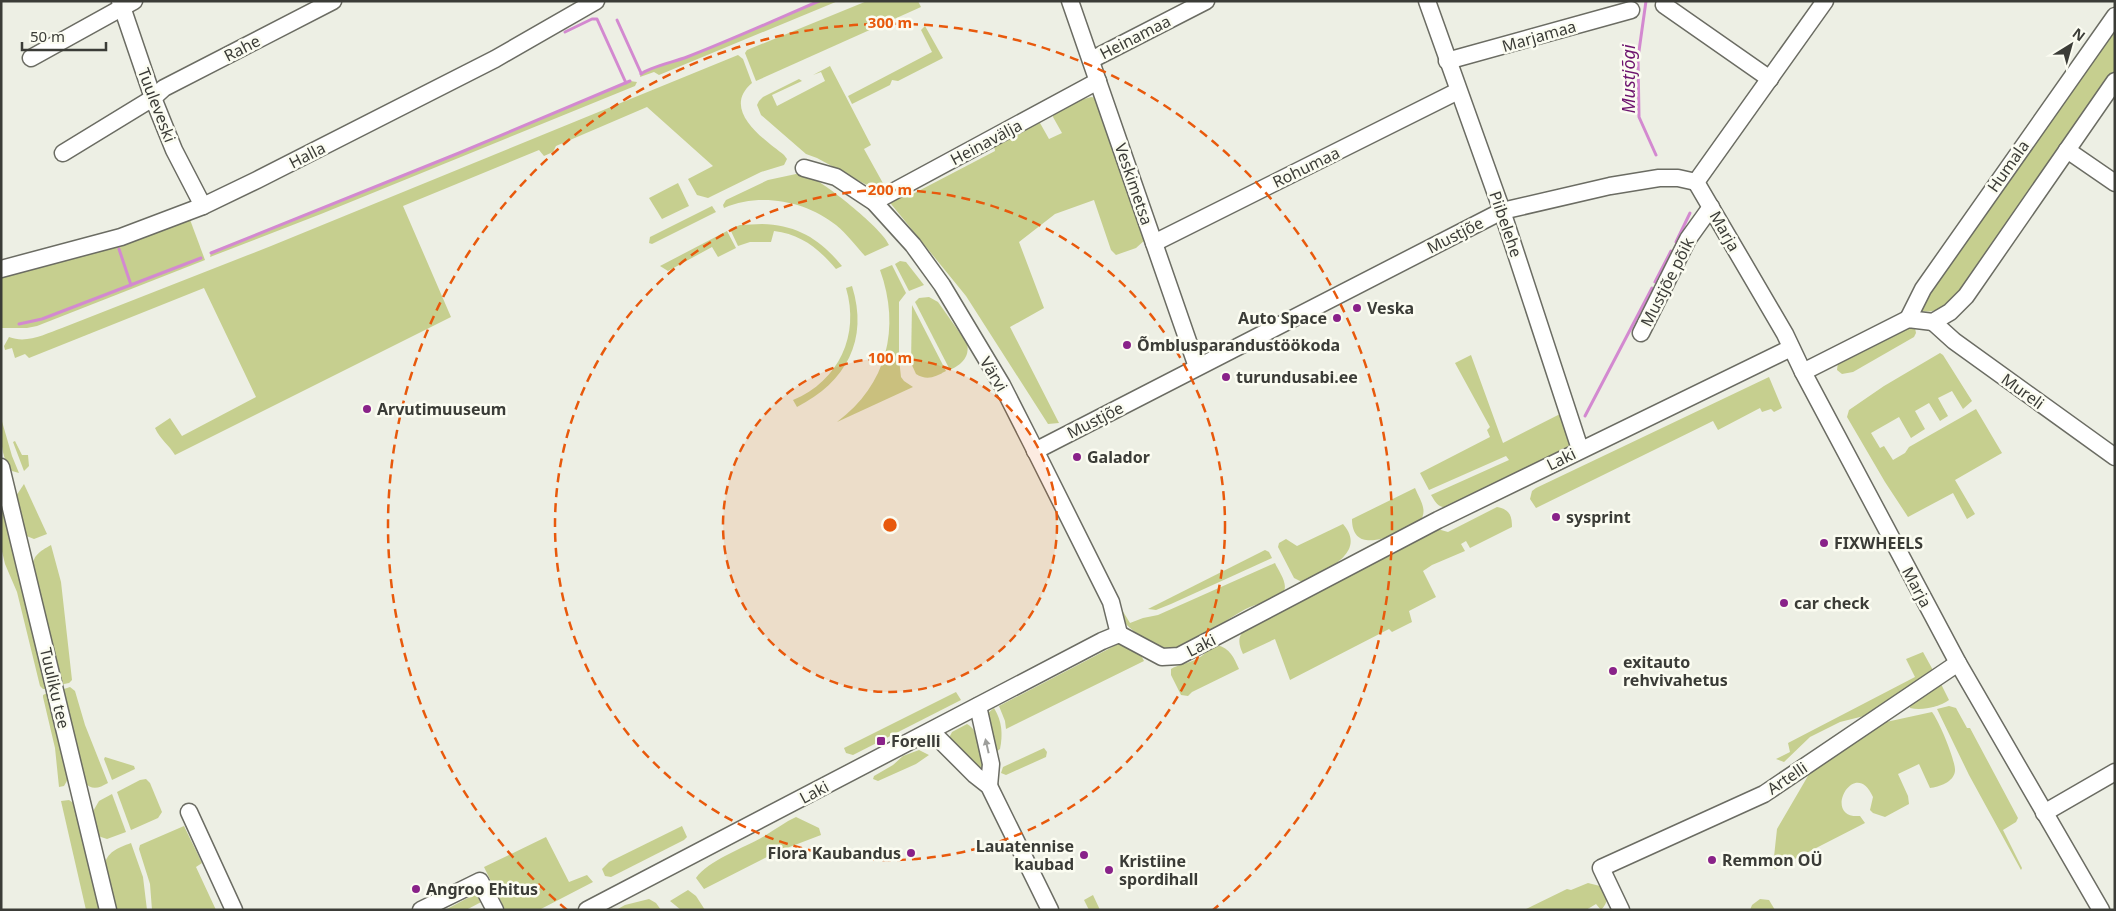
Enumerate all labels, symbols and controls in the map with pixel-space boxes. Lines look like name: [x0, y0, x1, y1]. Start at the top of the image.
street label: Heinamaa: [1096, 10, 1174, 64]
text: 300 m: [868, 12, 912, 32]
street label: Marjamaa: [1499, 15, 1579, 57]
scale bar: [22, 20, 106, 52]
north arrow: [2046, 20, 2096, 70]
text: N: [2069, 23, 2089, 45]
text: 50 m: [30, 26, 65, 46]
street label: Rahe: [220, 30, 264, 66]
water label: Mustjõgi: [1616, 44, 1640, 114]
street label: Tuuleveski: [133, 65, 181, 145]
street label: Heinavälja: [946, 114, 1026, 170]
street label: Humala: [1982, 136, 2034, 196]
street label: Halla: [285, 137, 329, 173]
street label: Veskimetsa: [1110, 140, 1158, 228]
street label: Rohumaa: [1269, 141, 1343, 193]
text: 200 m: [868, 179, 912, 199]
street label: Piibelehe: [1484, 188, 1528, 260]
street label: Marja: [1705, 207, 1745, 255]
street label: Mustjõe: [1423, 211, 1487, 259]
street label: Mustjõe põik: [1635, 233, 1699, 330]
place label: Veska: [1367, 297, 1414, 319]
marker: Veska: [1351, 302, 1363, 314]
place label: Auto Space: [1238, 307, 1327, 329]
marker: Auto Space: [1331, 312, 1343, 324]
place label: Õmblusparandustöökoda: [1137, 334, 1340, 356]
marker: Õmblusparandustöökoda: [1121, 339, 1133, 351]
text: 100 m: [868, 347, 912, 367]
street label: Värvi: [975, 352, 1013, 396]
place label: turundusabi.ee: [1236, 366, 1358, 388]
street label: Mureli: [1997, 368, 2049, 414]
marker: turundusabi.ee: [1220, 371, 1232, 383]
street label: Mustjõe: [1063, 396, 1127, 444]
place label: Arvutimuuseum: [377, 398, 506, 420]
marker: Arvutimuuseum: [361, 403, 373, 415]
street label: Laki: [1543, 443, 1579, 475]
place label: Galador: [1087, 446, 1150, 468]
marker: Galador: [1071, 451, 1083, 463]
place label: sysprint: [1566, 506, 1631, 528]
marker: sysprint: [1550, 511, 1562, 523]
centre of rings: [881, 516, 899, 534]
place label: FIXWHEELS: [1834, 532, 1923, 554]
marker: FIXWHEELS: [1818, 537, 1830, 549]
street label: Marja: [1897, 563, 1937, 611]
place label: car check: [1794, 592, 1870, 614]
marker: car check: [1778, 597, 1790, 609]
street label: Laki: [1183, 628, 1219, 662]
street label: Tuuliku tee: [35, 645, 75, 731]
place label: exitauto rehvivahetus: [1623, 651, 1728, 691]
marker: exitauto rehvivahetus: [1607, 665, 1619, 677]
place label: Forelli: [891, 730, 941, 752]
marker: Forelli: [875, 735, 887, 747]
one-way arrow: [983, 738, 991, 753]
street label: Artelli: [1763, 757, 1811, 799]
street label: Laki: [796, 775, 832, 809]
place label: Lauatennise kaubad: [976, 835, 1074, 875]
place label: Flora Kaubandus: [768, 842, 901, 864]
marker: Flora Kaubandus: [905, 847, 917, 859]
marker: Lauatennise kaubad: [1078, 849, 1090, 861]
place label: Remmon OÜ: [1722, 849, 1823, 871]
place label: Kristiine spordihall: [1119, 850, 1198, 890]
marker: Remmon OÜ: [1706, 854, 1718, 866]
marker: Kristiine spordihall: [1103, 864, 1115, 876]
place label: Angroo Ehitus: [426, 878, 538, 900]
marker: Angroo Ehitus: [410, 883, 422, 895]

